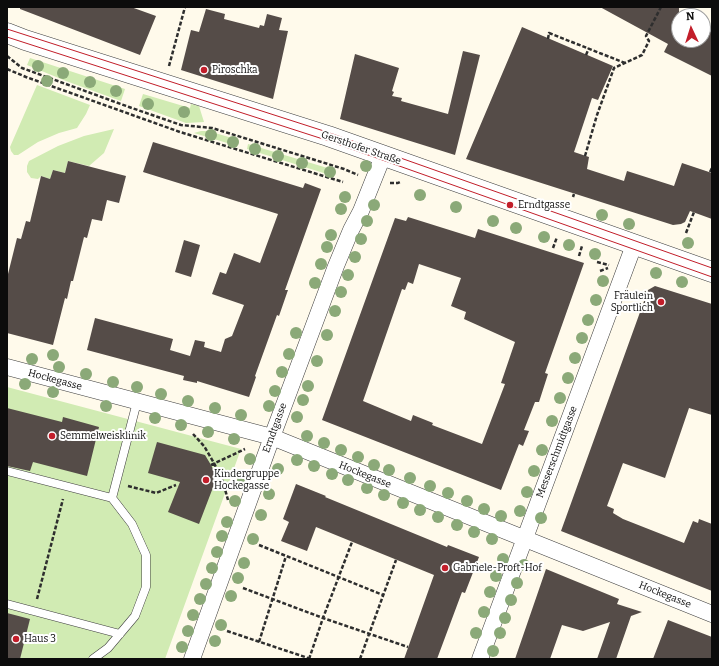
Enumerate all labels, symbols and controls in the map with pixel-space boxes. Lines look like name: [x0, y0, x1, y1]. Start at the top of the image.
north arrow: [671, 8, 711, 48]
text: N: [686, 10, 695, 23]
place label: Piroschka: [212, 64, 258, 76]
marker: Piroschka: [199, 65, 209, 75]
street label: Gersthofer Straße: [320, 129, 402, 167]
place label: Erndtgasse: [518, 199, 570, 211]
marker: Erndtgasse: [505, 200, 515, 210]
place label: Fräulein Sportlich: [611, 290, 653, 314]
marker: Fräulein Sportlich: [656, 297, 666, 307]
street label: Hockegasse: [27, 367, 83, 393]
street label: Erndtgasse: [260, 401, 290, 455]
street label: Messerschmidtgasse: [534, 404, 580, 500]
place label: Semmelweisklinik: [60, 430, 146, 442]
marker: Semmelweisklinik: [47, 431, 57, 441]
street label: Hockegasse: [337, 459, 393, 491]
place label: Kindergruppe Hockegasse: [214, 468, 279, 492]
marker: Kindergruppe Hockegasse: [201, 475, 211, 485]
place label: Gabriele-Proft-Hof: [453, 562, 542, 574]
marker: Gabriele-Proft-Hof: [440, 563, 450, 573]
street label: Hockegasse: [637, 579, 693, 611]
place label: Haus 3: [24, 633, 56, 645]
marker: Haus 3: [11, 634, 21, 644]

